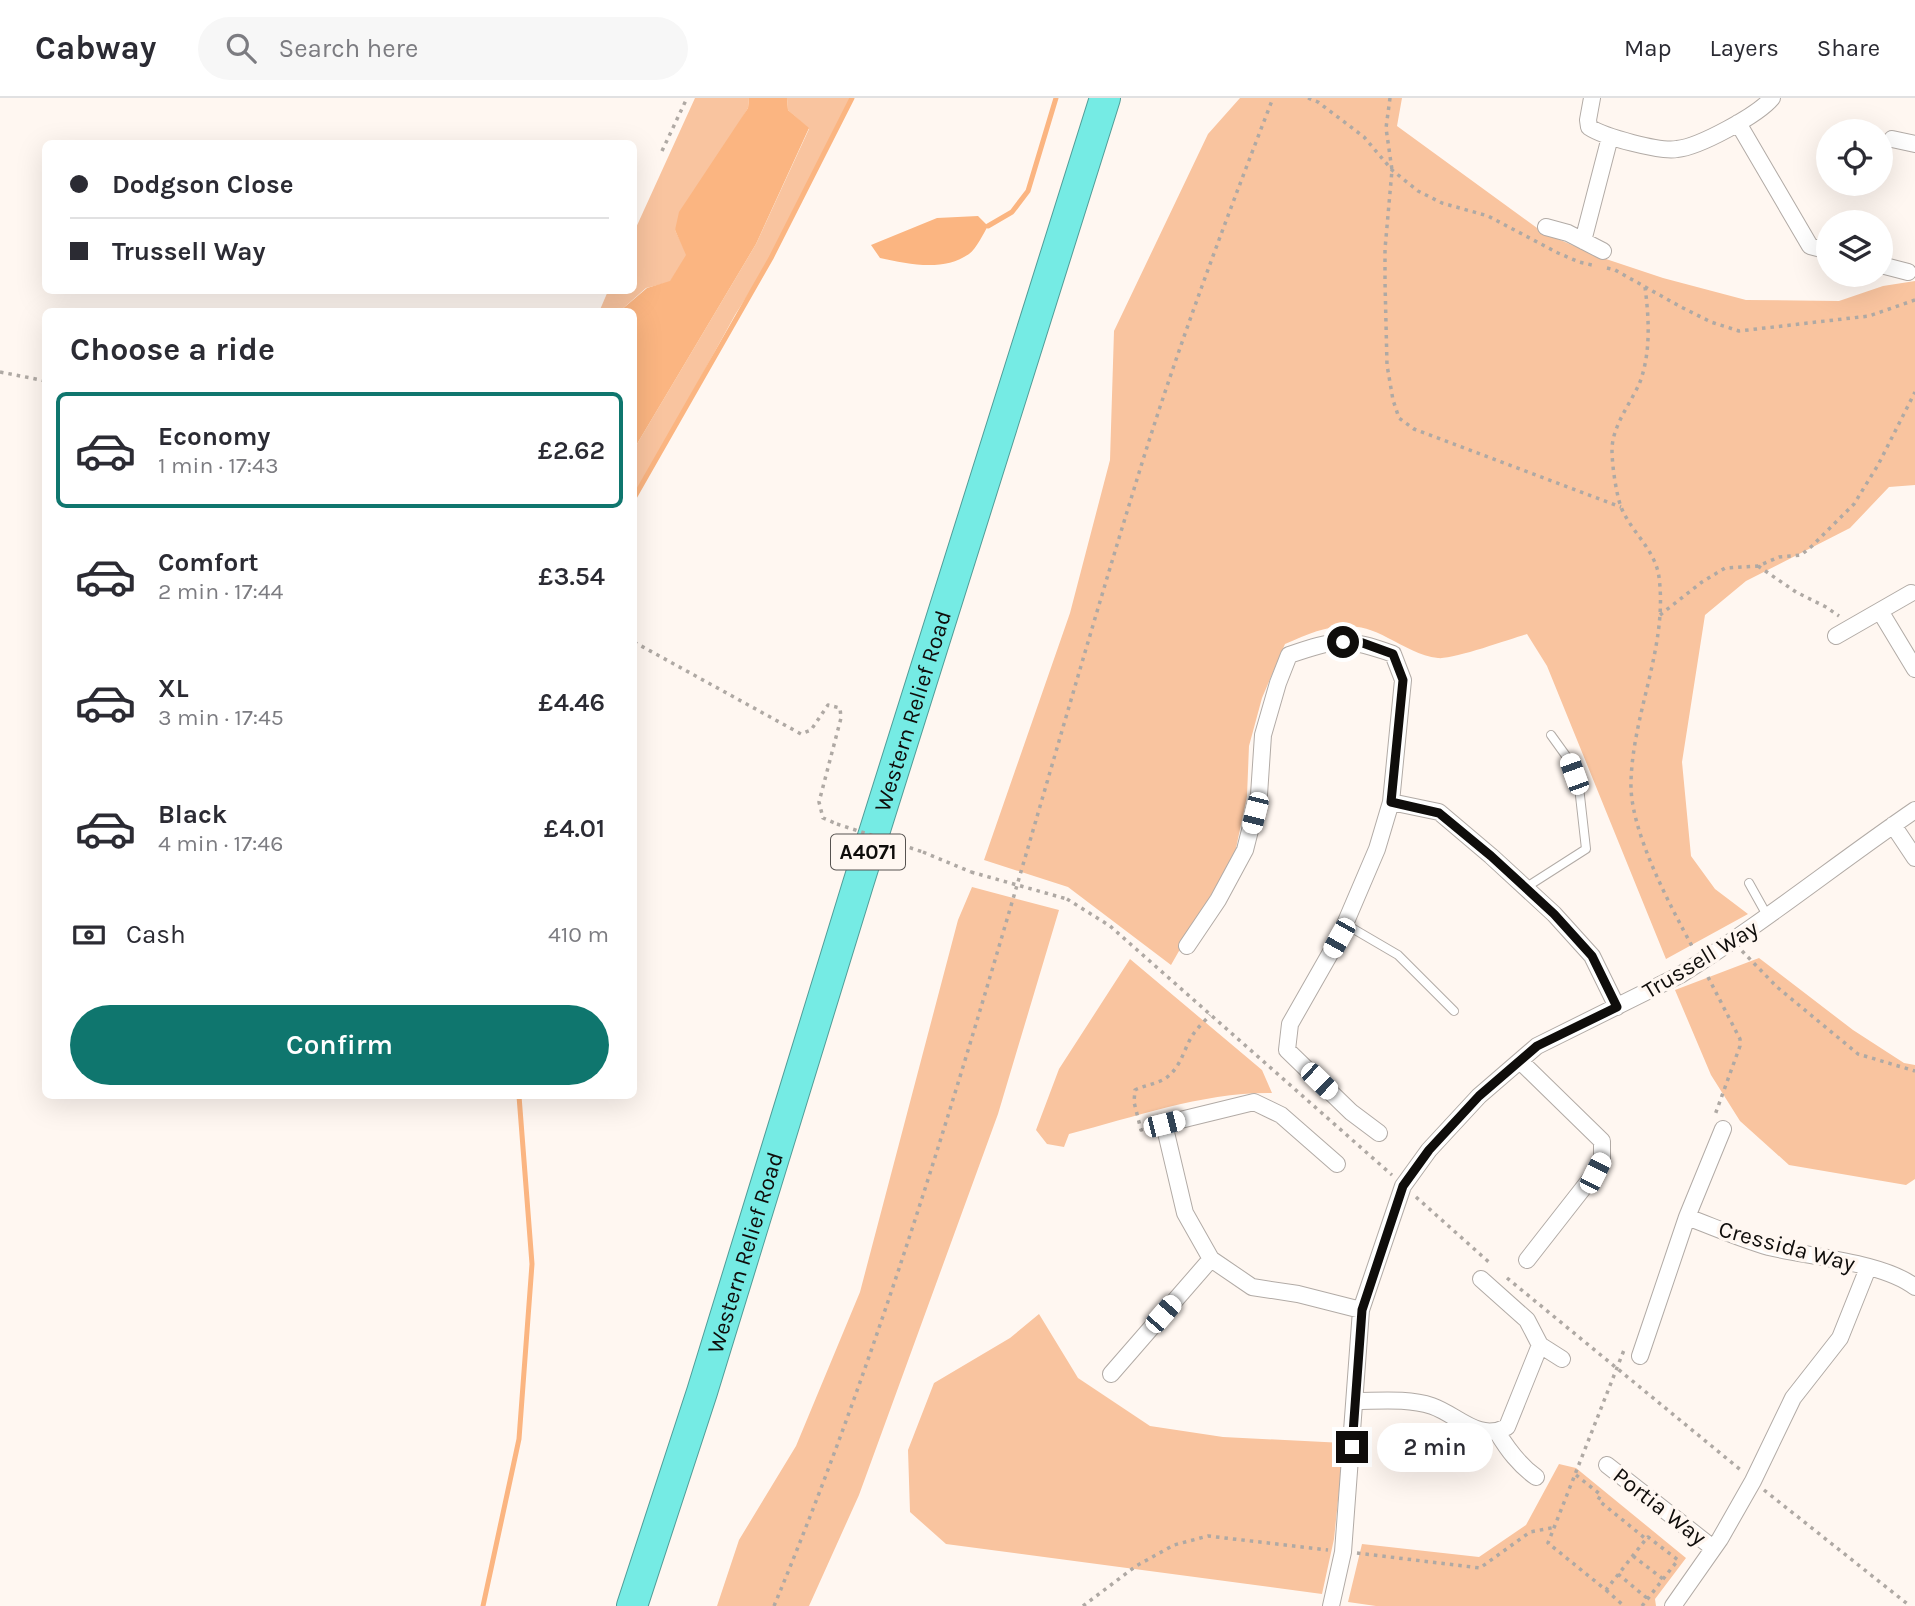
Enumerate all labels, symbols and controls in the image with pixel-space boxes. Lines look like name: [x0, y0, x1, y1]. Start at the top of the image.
search box: [198, 17, 688, 80]
text: Cabway: [35, 29, 156, 67]
icon: search: [222, 29, 260, 67]
text: Search here: [278, 33, 418, 64]
text: Map: [1624, 34, 1672, 62]
text: Layers: [1710, 34, 1779, 62]
text: Share: [1817, 34, 1880, 62]
map controls: [1816, 119, 1893, 287]
button: locate: [1816, 119, 1893, 196]
text: Dodgson Close: [112, 169, 293, 200]
button: layers: [1816, 210, 1893, 287]
text: Trussell Way: [112, 236, 266, 267]
text: Choose a ride: [70, 331, 275, 368]
icon: car: [74, 419, 137, 482]
text: Economy: [158, 421, 270, 452]
text: £2.62: [538, 435, 605, 466]
text: 1 min · 17:43: [158, 452, 278, 479]
icon: car: [74, 545, 137, 608]
text: Comfort: [158, 547, 259, 578]
text: £3.54: [538, 561, 605, 592]
text: 2 min · 17:44: [158, 578, 283, 605]
street label: Western Relief Road: [869, 607, 957, 815]
route start: [1327, 626, 1359, 658]
icon: car: [74, 671, 137, 734]
text: XL: [158, 673, 189, 704]
text: £4.46: [538, 687, 605, 718]
text: 3 min · 17:45: [158, 704, 284, 731]
car: [1557, 751, 1592, 797]
car: [1240, 790, 1271, 836]
icon: car: [74, 797, 137, 860]
text: Black: [158, 799, 227, 830]
text: £4.01: [544, 813, 605, 844]
text: 4 min · 17:46: [158, 830, 283, 857]
road number: A4071: [831, 834, 905, 870]
street label: Trussell Way: [1638, 914, 1763, 1004]
car: [1320, 915, 1359, 961]
icon: cash: [70, 916, 108, 954]
text: Cash: [126, 919, 186, 950]
text: 410 m: [548, 921, 609, 948]
button: Confirm: [70, 1005, 609, 1085]
car: [1297, 1059, 1342, 1103]
car: [1142, 1109, 1187, 1139]
street label: Western Relief Road: [702, 1149, 789, 1357]
car: [1577, 1150, 1614, 1196]
street label: Cressida Way: [1716, 1215, 1858, 1278]
car: [1142, 1291, 1185, 1337]
callout: 2 min: [1376, 1422, 1492, 1472]
route end: [1336, 1431, 1368, 1463]
text: 2 min: [1404, 1434, 1466, 1461]
street label: Portia Way: [1608, 1462, 1712, 1551]

